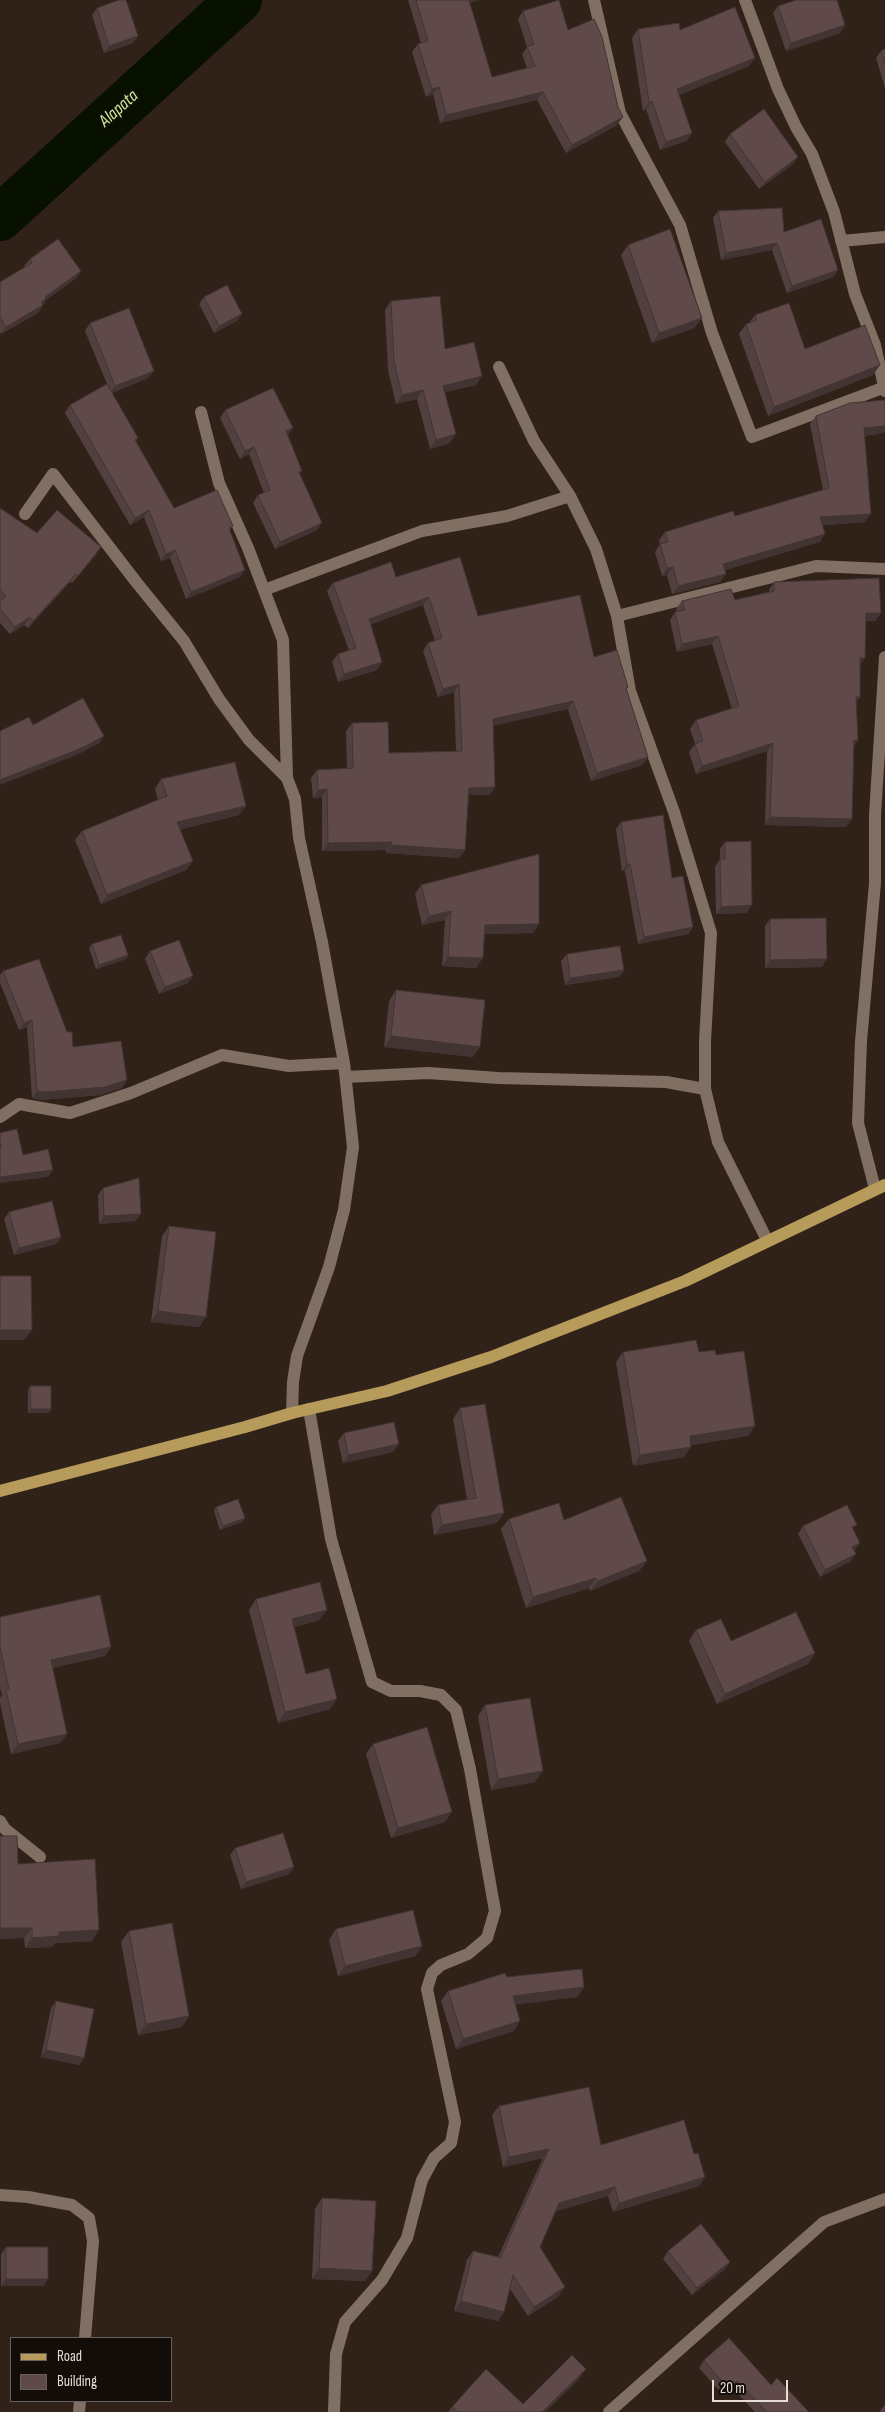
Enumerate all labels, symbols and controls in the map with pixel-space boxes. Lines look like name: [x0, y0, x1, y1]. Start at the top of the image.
water label: Alapata: [95, 86, 143, 132]
legend: [10, 2337, 172, 2402]
text: Road: [57, 2347, 82, 2366]
scale bar: [715, 2370, 791, 2402]
text: Building: [57, 2372, 97, 2391]
text: 20 m: [720, 2379, 745, 2398]

